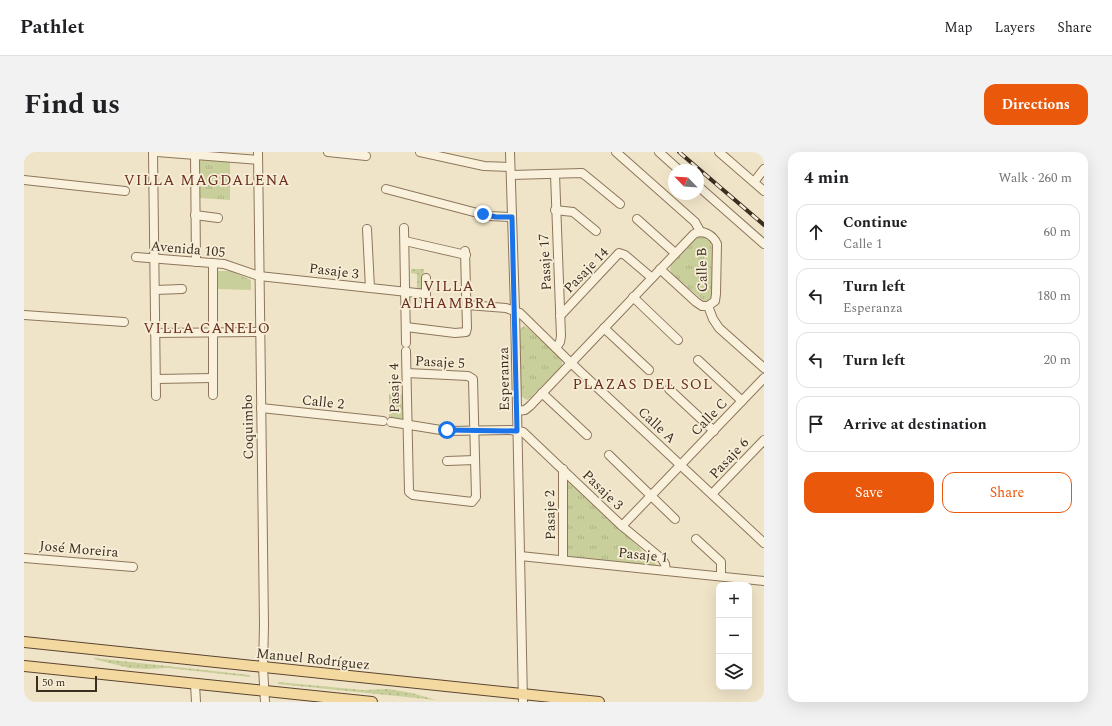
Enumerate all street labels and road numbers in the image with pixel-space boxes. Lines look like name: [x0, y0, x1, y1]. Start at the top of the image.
street label: Pasaje 17: [533, 233, 557, 291]
street label: Avenida 105: [150, 235, 226, 263]
street label: Pasaje 14: [559, 242, 613, 298]
street label: Calle B: [691, 247, 713, 293]
street label: Pasaje 3: [308, 258, 360, 284]
street label: Esperanza: [493, 347, 515, 411]
street label: Pasaje 5: [414, 350, 466, 374]
street label: Pasaje 4: [383, 363, 405, 413]
street label: Calle 2: [301, 389, 345, 415]
street label: Calle C: [686, 393, 732, 441]
street label: Coquimbo: [237, 394, 259, 460]
street label: Calle A: [633, 402, 681, 449]
street label: Pasaje 6: [704, 433, 754, 483]
street label: Pasaje 3: [578, 465, 628, 515]
street label: Pasaje 2: [539, 490, 561, 540]
street label: José Moreira: [39, 535, 120, 563]
street label: Pasaje 1: [617, 542, 669, 568]
street label: Manuel Rodríguez: [255, 643, 371, 675]

